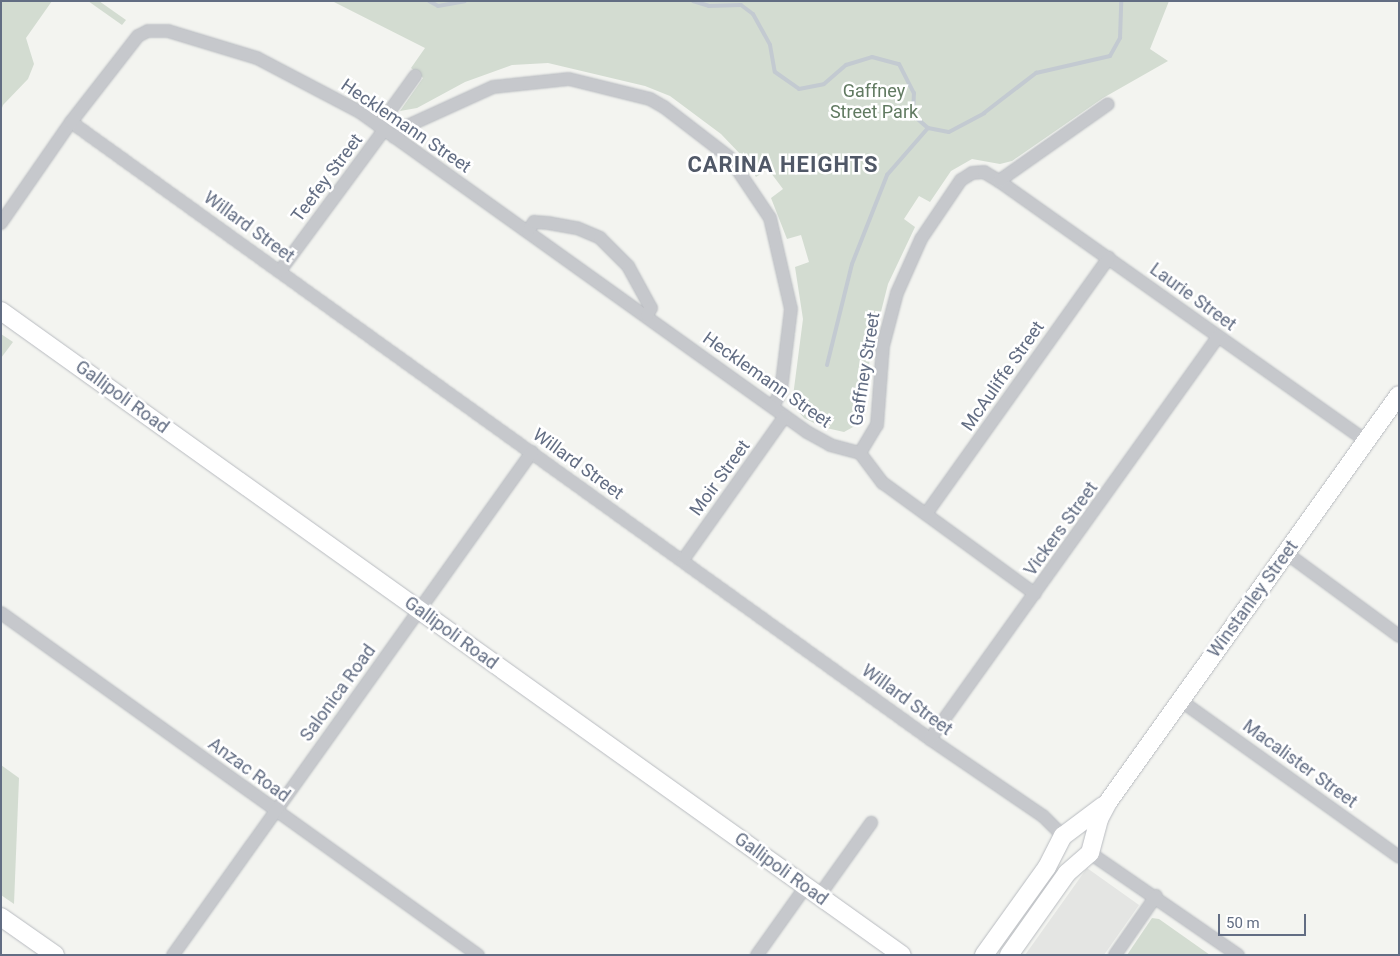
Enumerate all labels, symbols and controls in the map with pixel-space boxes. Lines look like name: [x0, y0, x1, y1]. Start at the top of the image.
street label: Hecklemann Street: [337, 74, 475, 178]
park label: Gaffney Street Park: [830, 81, 918, 124]
street label: Teefey Street: [287, 130, 367, 226]
district label: CARINA HEIGHTS: [686, 152, 880, 178]
street label: Willard Street: [199, 187, 299, 267]
street label: Laurie Street: [1146, 258, 1240, 336]
street label: Gaffney Street: [845, 311, 885, 427]
street label: McAuliffe Street: [957, 317, 1049, 435]
street label: Hecklemann Street: [698, 327, 836, 433]
street label: Gallipoli Road: [71, 356, 173, 438]
street label: Willard Street: [528, 424, 628, 504]
street label: Moir Street: [685, 436, 755, 520]
street label: Vickers Street: [1020, 478, 1102, 580]
street label: Winstanley Street: [1203, 536, 1303, 662]
street label: Gallipoli Road: [400, 592, 502, 674]
street label: Salonica Road: [296, 640, 380, 746]
street label: Willard Street: [857, 660, 957, 740]
street label: Macalister Street: [1239, 715, 1361, 813]
street label: Anzac Road: [204, 733, 294, 807]
street label: Gallipoli Road: [730, 828, 832, 910]
scale bar: [1220, 904, 1308, 936]
text: 50 m: [1226, 914, 1260, 932]

